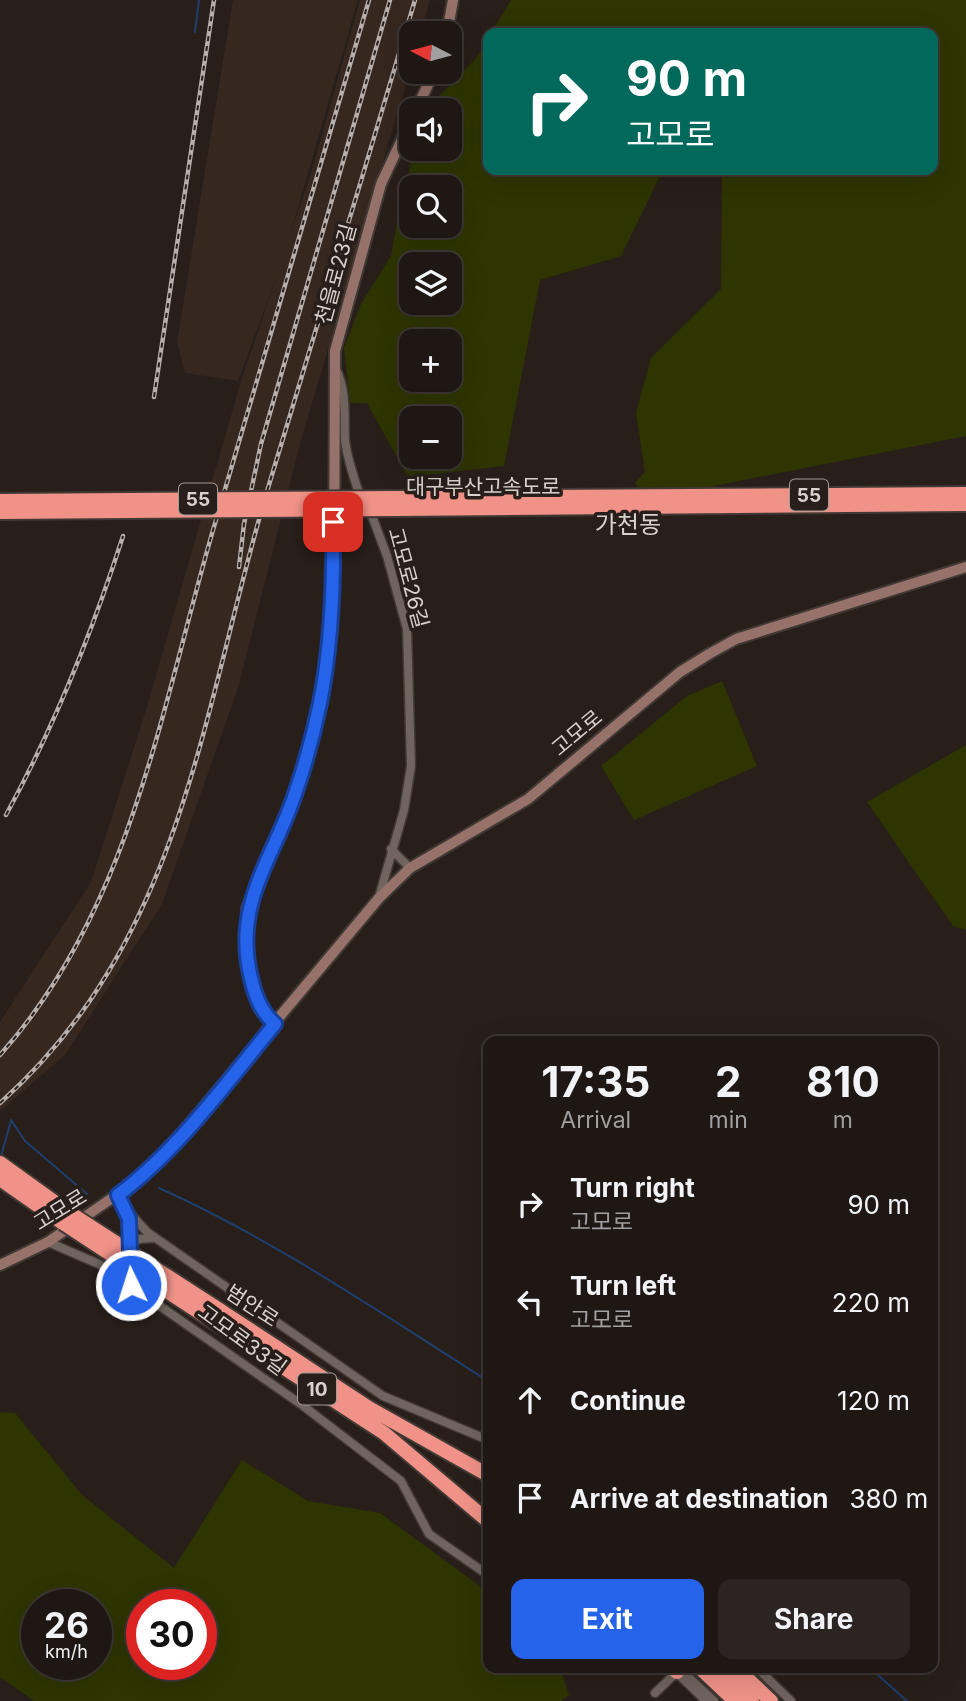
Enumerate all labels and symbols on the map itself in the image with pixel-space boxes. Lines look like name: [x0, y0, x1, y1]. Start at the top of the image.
north arrow: [399, 21, 462, 84]
street label: 천을로23길: [310, 221, 361, 327]
street label: 대구부산고속도로: [406, 474, 560, 499]
road number: 55: [790, 480, 828, 510]
road number: 55: [179, 484, 217, 514]
pin: [303, 492, 363, 552]
district label: 가천동: [595, 510, 661, 539]
street label: 고모로26길: [383, 525, 434, 631]
street label: 고모로: [546, 704, 607, 761]
street label: 고모로: [29, 1184, 91, 1236]
position arrow: [94, 1248, 168, 1322]
street label: 범안로: [221, 1279, 283, 1332]
street label: 고모로33길: [193, 1299, 291, 1380]
road number: 10: [298, 1373, 336, 1404]
speed limit sign: 30: [126, 1589, 217, 1680]

